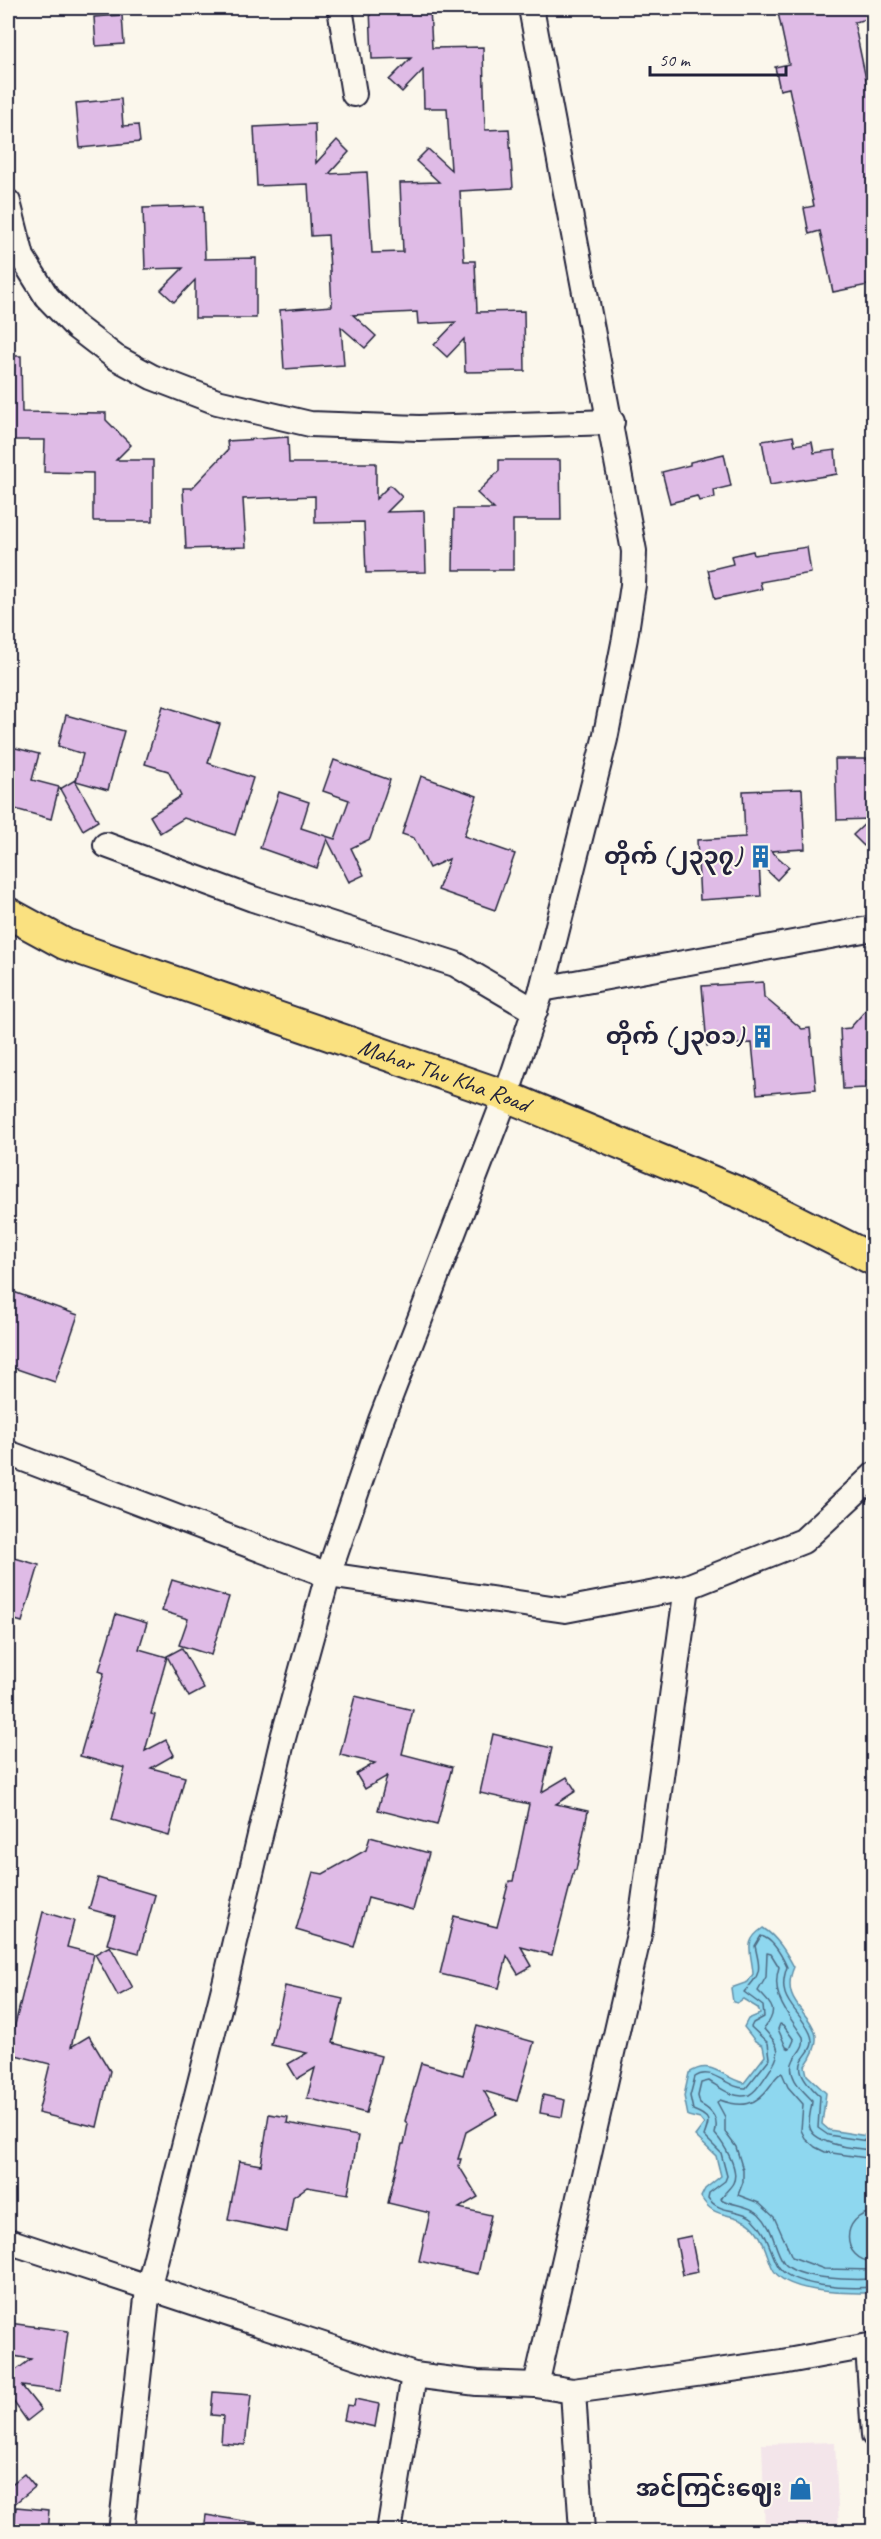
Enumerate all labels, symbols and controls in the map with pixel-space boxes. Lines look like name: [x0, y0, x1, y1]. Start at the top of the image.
scale bar: [650, 39, 786, 77]
text: 50 m: [659, 49, 692, 71]
place label: တိုက် (၂၃၃၇): [604, 840, 744, 875]
building icon: တိုက် (၂၃၃၇): [747, 843, 773, 869]
place label: တိုက် (၂၃၀၁): [606, 1020, 746, 1055]
building icon: တိုက် (၂၃၀၁): [749, 1023, 775, 1049]
street label: Mahar Thu Kha Road: [355, 1031, 538, 1121]
place label: အင်ကြင်းဈေး: [636, 2472, 782, 2507]
shop icon: အင်ကြင်းဈေး: [787, 2475, 813, 2501]

